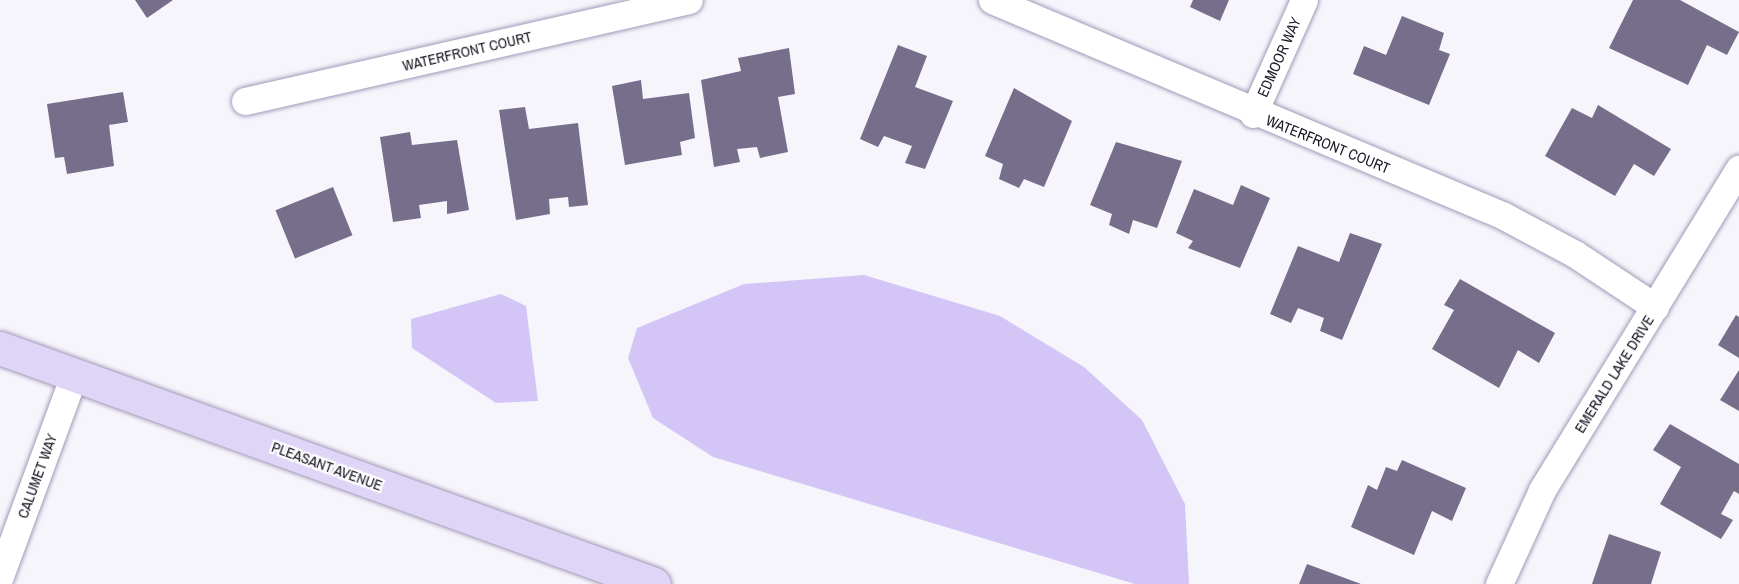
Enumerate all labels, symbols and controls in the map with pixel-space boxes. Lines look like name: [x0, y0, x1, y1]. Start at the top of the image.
street label: EDMOOR WAY: [1253, 14, 1305, 100]
street label: WATERFRONT COURT: [400, 27, 534, 75]
street label: WATERFRONT COURT: [1263, 111, 1393, 177]
street label: EMERALD LAKE DRIVE: [1571, 312, 1657, 436]
street label: CALUMET WAY: [13, 431, 61, 521]
street label: PLEASANT AVENUE: [269, 437, 385, 495]

